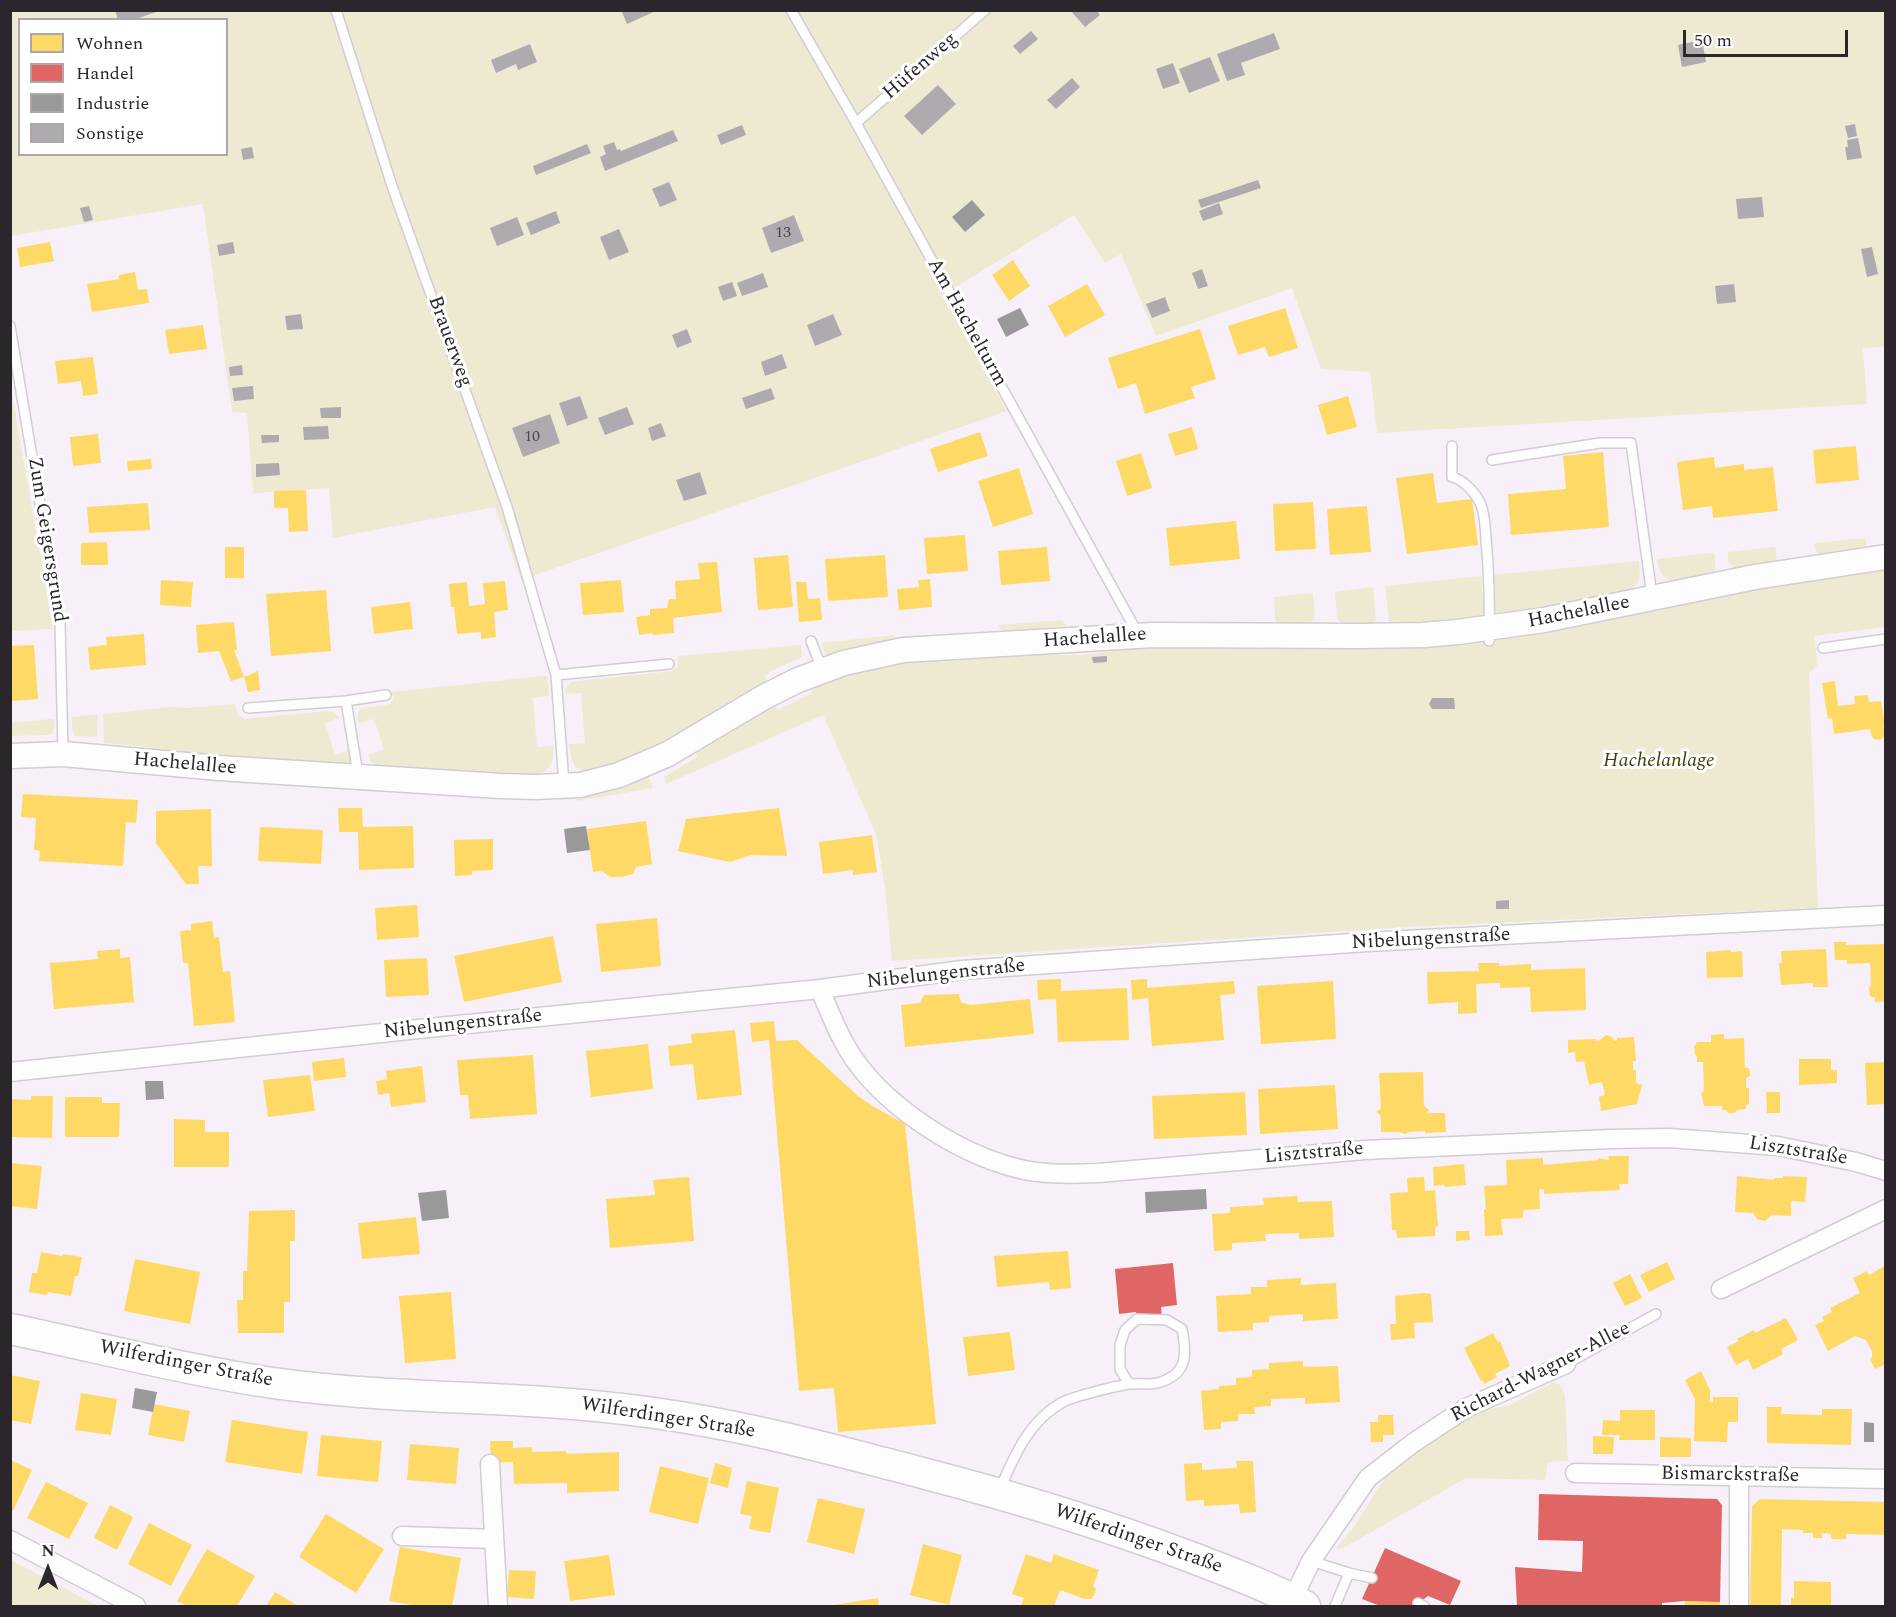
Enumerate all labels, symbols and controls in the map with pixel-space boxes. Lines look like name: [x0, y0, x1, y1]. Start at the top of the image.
legend: [18, 18, 228, 156]
scale bar: [1686, 18, 1851, 56]
text: 50 m: [1694, 27, 1732, 54]
street label: Hüfenweg: [879, 28, 963, 106]
text: Wohnen: [76, 30, 143, 57]
text: Handel: [76, 60, 134, 87]
text: Industrie: [76, 90, 149, 117]
text: Sonstige: [76, 120, 144, 147]
house number: 13: [775, 224, 791, 244]
street label: Am Hachelturm: [921, 254, 1011, 392]
street label: Brauerweg: [421, 293, 477, 391]
house number: 10: [524, 428, 540, 448]
street label: Zum Geigersgrund: [21, 456, 71, 624]
street label: Hachelallee: [1526, 591, 1632, 635]
street label: Hachelallee: [1043, 623, 1147, 655]
street label: Hachelallee: [132, 749, 238, 781]
park label: Hachelanlage: [1603, 750, 1715, 774]
street label: Nibelungenstraße: [1351, 924, 1511, 956]
street label: Nibelungenstraße: [866, 955, 1026, 995]
street label: Nibelungenstraße: [383, 1005, 543, 1045]
street label: Lisztstraße: [1747, 1132, 1849, 1172]
street label: Lisztstraße: [1263, 1138, 1365, 1170]
street label: Richard-Wagner-Allee: [1447, 1317, 1635, 1429]
street label: Wilferdinger Straße: [97, 1336, 275, 1394]
street label: Wilferdinger Straße: [579, 1393, 757, 1445]
street label: Bismarckstraße: [1661, 1463, 1799, 1489]
street label: Wilferdinger Straße: [1051, 1500, 1225, 1580]
north arrow: [18, 1539, 78, 1599]
text: N: [41, 1539, 55, 1563]

